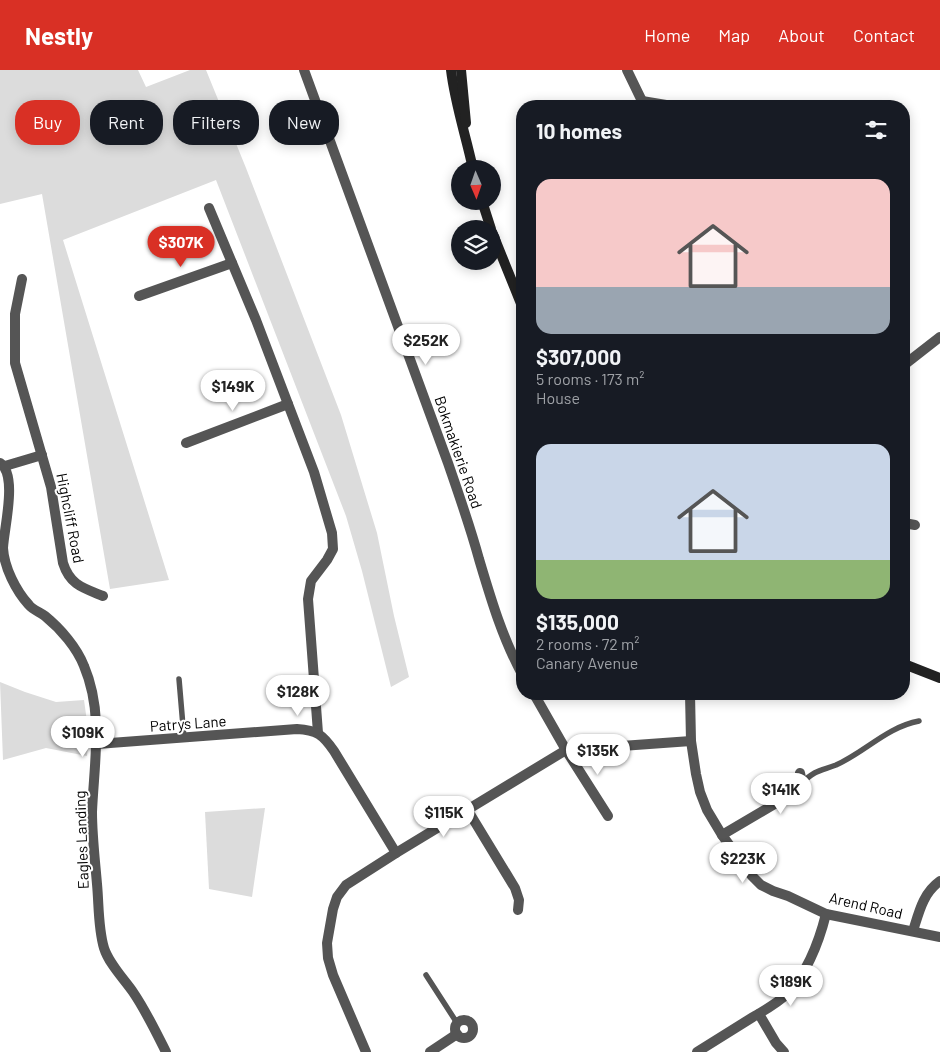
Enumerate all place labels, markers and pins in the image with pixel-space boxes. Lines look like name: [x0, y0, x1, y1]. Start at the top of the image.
pin: $307K: [146, 226, 216, 268]
pin: $252K: [391, 324, 461, 366]
pin: $149K: [198, 370, 268, 412]
pin: $128K: [263, 674, 333, 717]
pin: $109K: [48, 716, 118, 758]
pin: $135K: [563, 734, 633, 776]
pin: $141K: [746, 772, 816, 815]
pin: $115K: [409, 796, 479, 838]
pin: $223K: [708, 842, 778, 884]
pin: $189K: [756, 964, 826, 1007]

